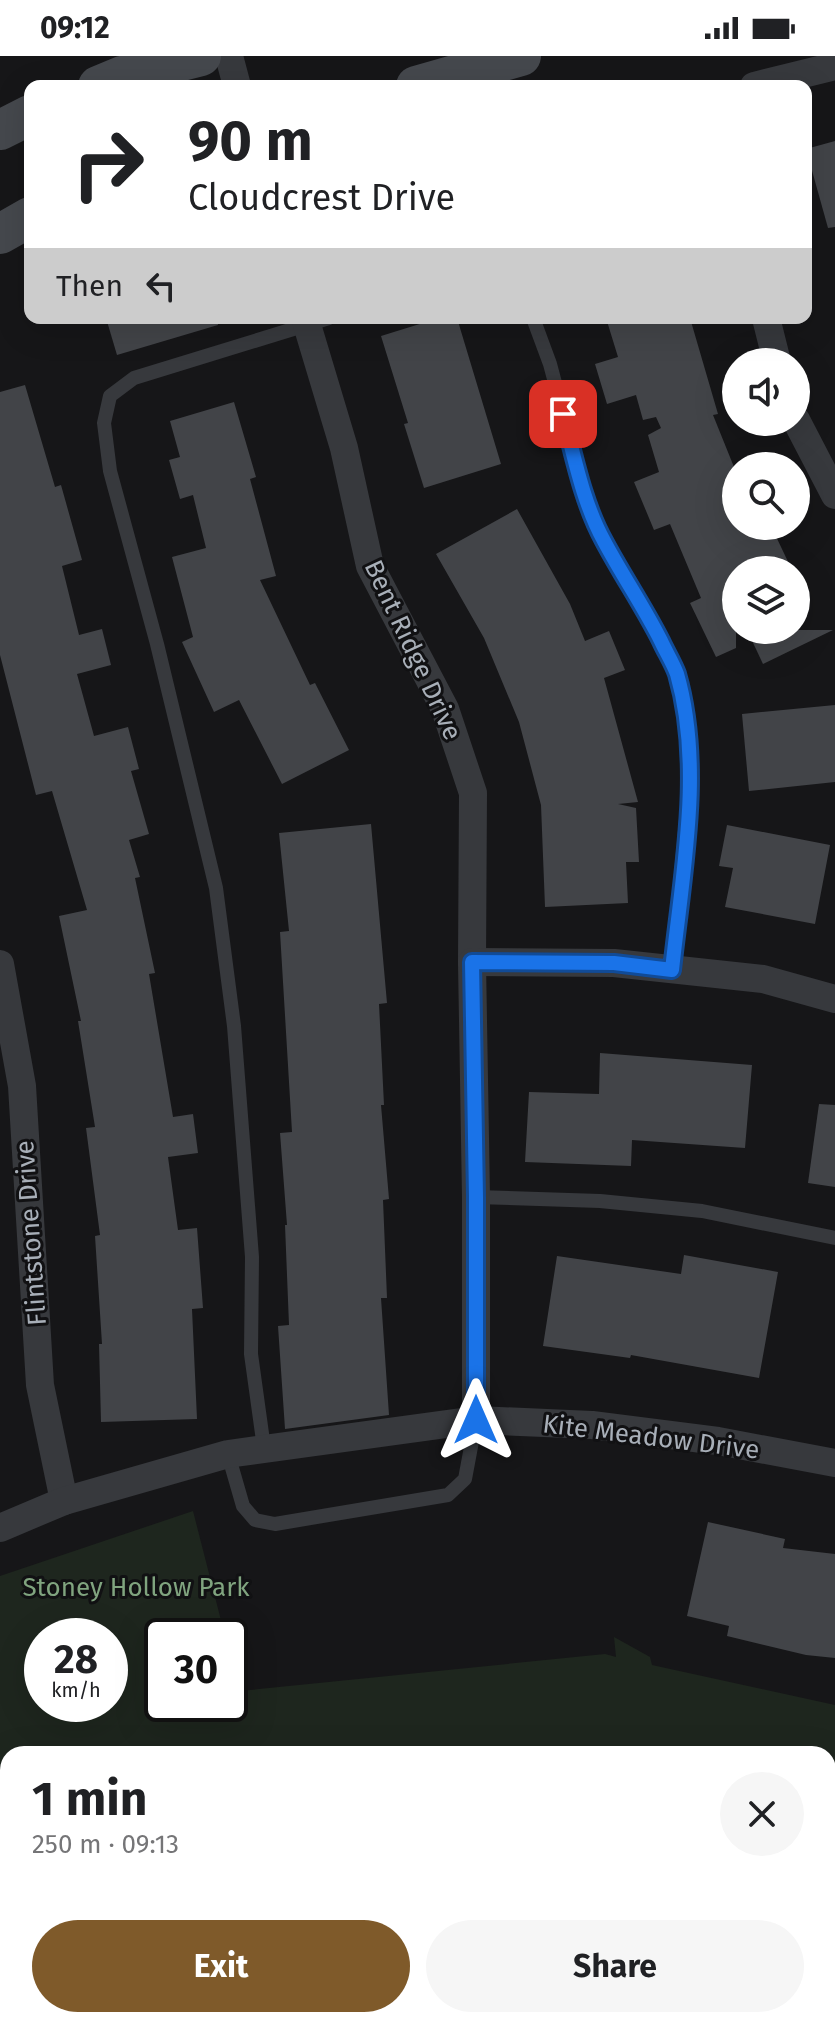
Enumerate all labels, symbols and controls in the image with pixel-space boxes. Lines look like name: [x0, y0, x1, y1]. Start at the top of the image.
text: 09:12: [40, 10, 110, 46]
text: 90 m: [188, 108, 313, 175]
icon: right: [56, 112, 160, 216]
text: Cloudcrest Drive: [188, 176, 455, 220]
icon: left: [139, 264, 183, 308]
text: Then: [56, 268, 123, 304]
map controls: [722, 348, 810, 644]
button: sound: [722, 348, 810, 436]
pin: [529, 380, 597, 448]
icon: arrive: [541, 392, 585, 436]
button: search: [722, 452, 810, 540]
street label: Bent Ridge Drive: [358, 555, 468, 745]
button: layers: [722, 556, 810, 644]
street label: Flintstone Drive: [9, 1139, 53, 1327]
position arrow: [434, 1378, 518, 1462]
street label: Kite Meadow Drive: [541, 1408, 761, 1466]
park label: Stoney Hollow Park: [22, 1572, 250, 1603]
speed limit sign: 30: [144, 1618, 248, 1722]
text: 28: [54, 1636, 98, 1684]
text: km/h: [51, 1678, 101, 1702]
text: 1 min: [32, 1770, 147, 1828]
button: close: [720, 1772, 804, 1856]
text: 250 m · 09:13: [32, 1829, 179, 1860]
button: Exit: [32, 1920, 410, 2012]
button: Share: [426, 1920, 804, 2012]

